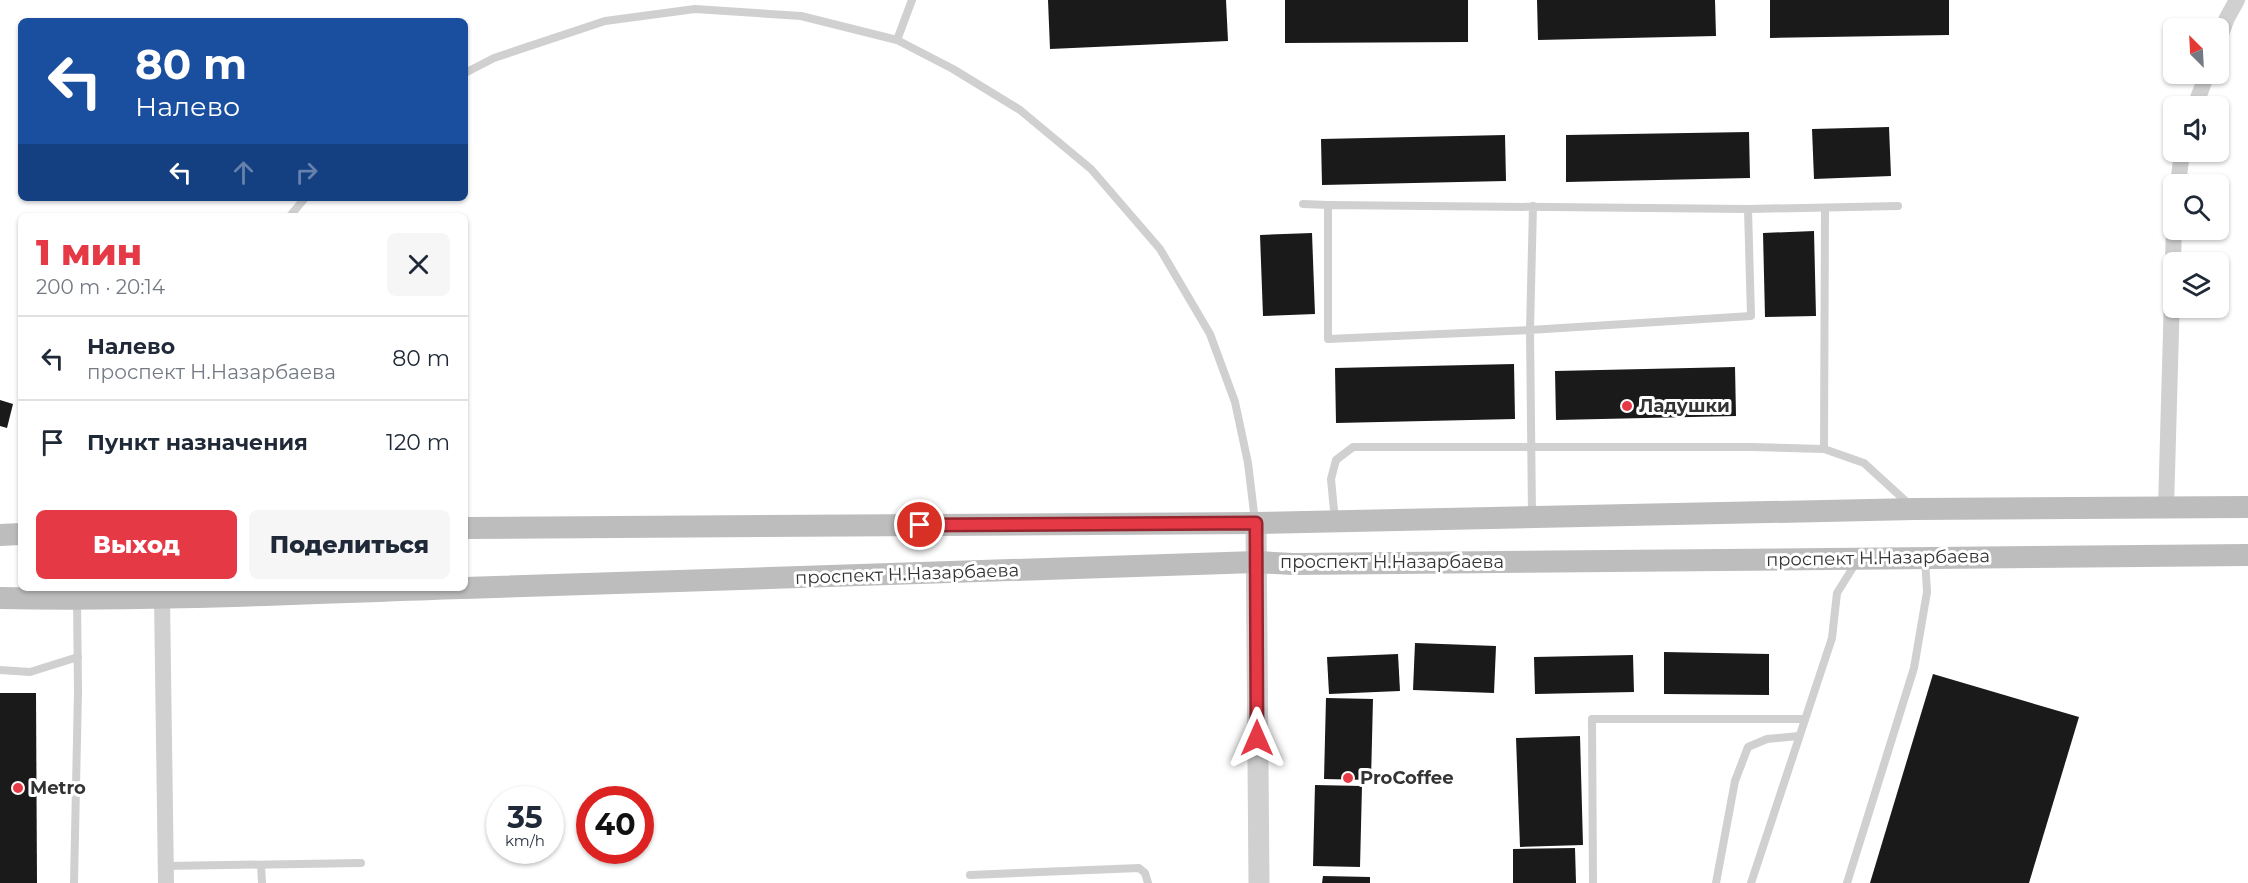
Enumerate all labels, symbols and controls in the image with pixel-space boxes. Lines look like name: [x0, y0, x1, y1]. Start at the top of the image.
north arrow: [2163, 18, 2229, 84]
map controls: [2163, 18, 2229, 318]
text: 80 m: [135, 38, 247, 90]
icon: left: [36, 42, 114, 120]
text: Налево: [135, 90, 240, 123]
button: sound: [2163, 96, 2229, 162]
icon: left: [164, 156, 197, 189]
icon: ahead: [227, 156, 260, 189]
icon: right: [290, 156, 323, 189]
button: search: [2163, 174, 2229, 240]
text: 1 мин: [36, 230, 142, 274]
button: close: [387, 233, 450, 296]
button: layers: [2163, 252, 2229, 318]
text: 200 m · 20:14: [36, 275, 165, 299]
text: Налево: [87, 333, 175, 360]
icon: left: [36, 342, 69, 375]
text: 80 m: [392, 345, 450, 372]
text: проспект Н.Назарбаева: [87, 360, 336, 384]
place label: Ладушки: [1639, 395, 1730, 417]
marker: Ладушки: [1620, 399, 1634, 413]
icon: arrive: [36, 426, 69, 459]
text: Пункт назначения: [87, 429, 308, 456]
text: 120 m: [386, 429, 450, 456]
pin: [894, 499, 945, 550]
icon: arrive: [903, 508, 936, 541]
button: Выход: [36, 510, 237, 579]
button: Поделиться: [249, 510, 450, 579]
street label: проспект Н.Назарбаева: [1766, 545, 1990, 571]
street label: проспект Н.Назарбаева: [1280, 551, 1504, 573]
street label: проспект Н.Назарбаева: [795, 559, 1019, 589]
position arrow: [1225, 706, 1289, 770]
place label: ProCoffee: [1360, 767, 1454, 789]
marker: ProCoffee: [1341, 771, 1355, 785]
place label: Metro: [30, 777, 86, 799]
marker: Metro: [11, 781, 25, 795]
speed limit sign: 40: [576, 786, 654, 864]
text: 35: [507, 799, 543, 836]
text: km/h: [505, 831, 545, 850]

